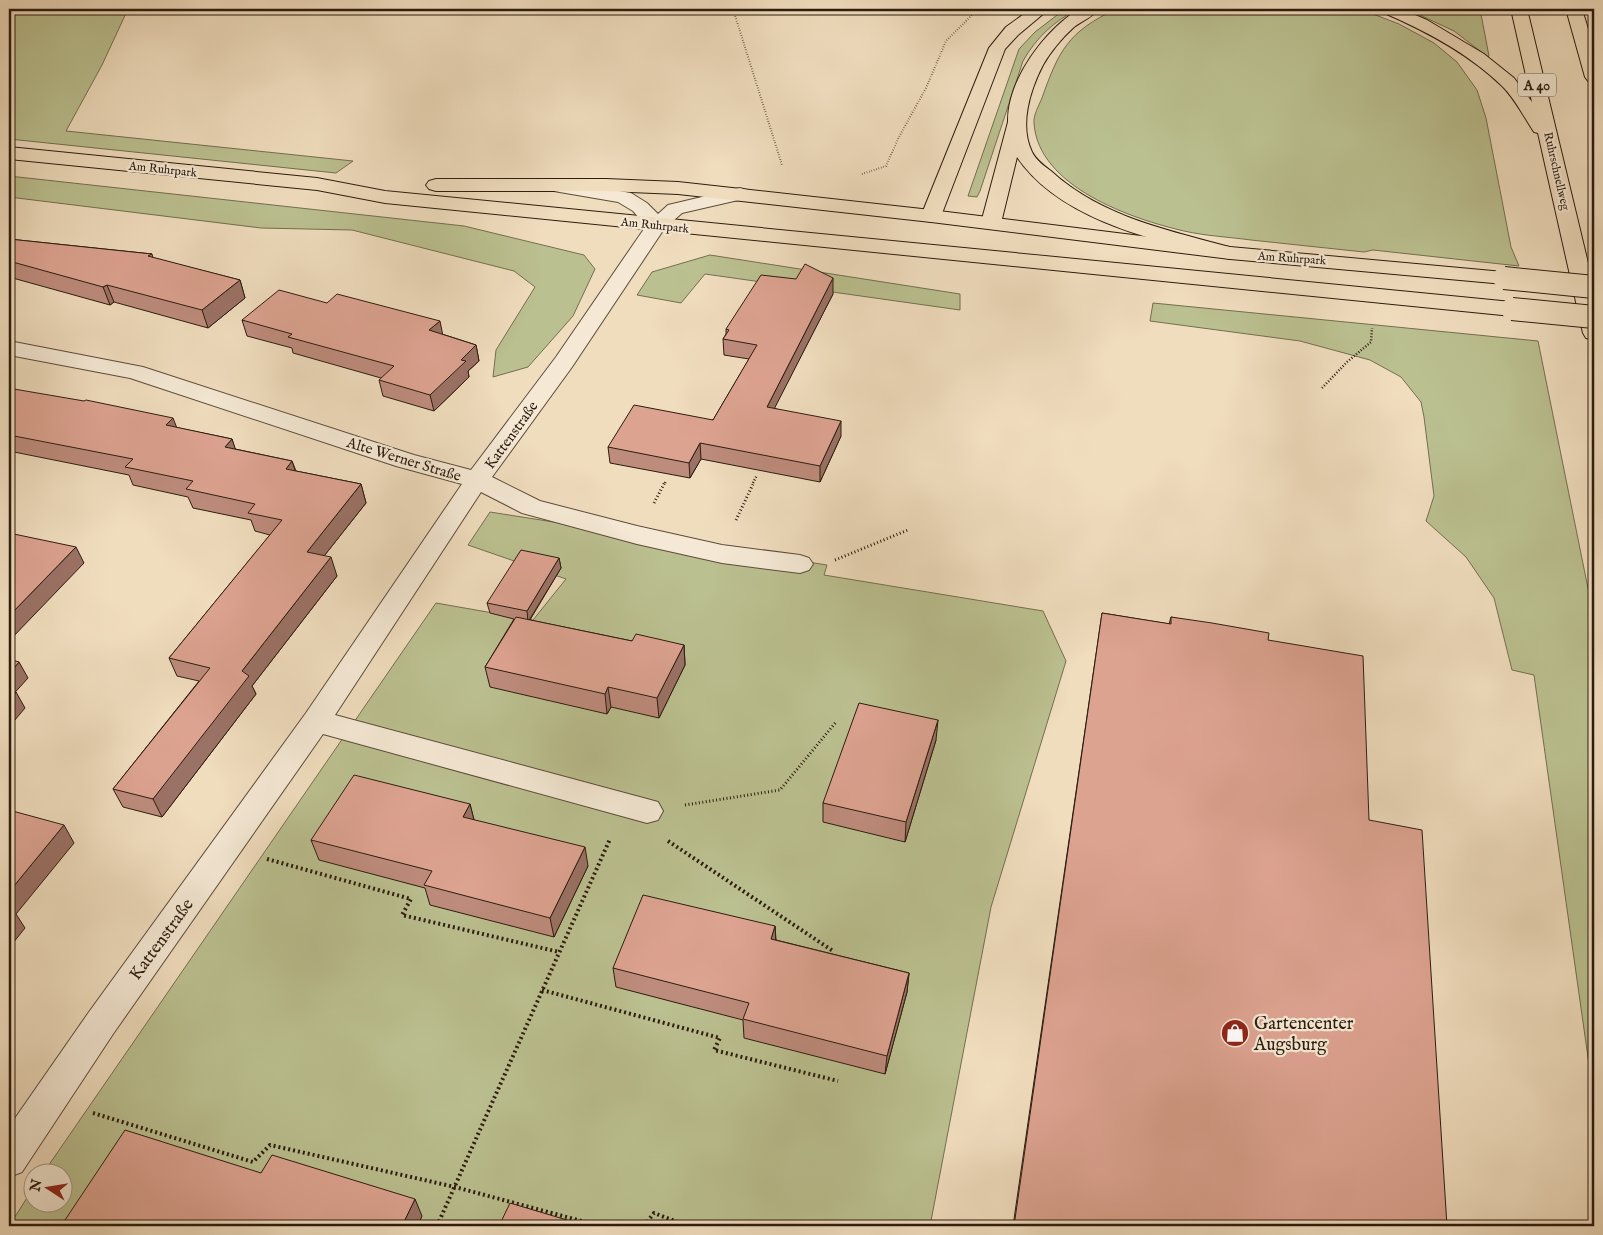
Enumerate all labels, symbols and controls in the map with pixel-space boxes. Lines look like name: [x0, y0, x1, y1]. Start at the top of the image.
road number: A 40: [1518, 74, 1556, 96]
street label: Ruhrschnellweg: [1540, 130, 1573, 212]
street label: Am Ruhrpark: [127, 158, 198, 182]
street label: Am Ruhrpark: [619, 214, 690, 238]
street label: Am Ruhrpark: [1256, 249, 1327, 269]
street label: Kattenstraße: [480, 397, 543, 473]
street label: Alte Werner Straße: [343, 433, 463, 486]
street label: Kattenstraße: [125, 895, 200, 985]
place label: Gartencenter Augsburg: [1253, 1013, 1354, 1057]
shop icon: Gartencenter Augsburg: [1220, 1018, 1250, 1048]
north arrow: [22, 1162, 72, 1212]
text: N: [26, 1178, 46, 1194]

